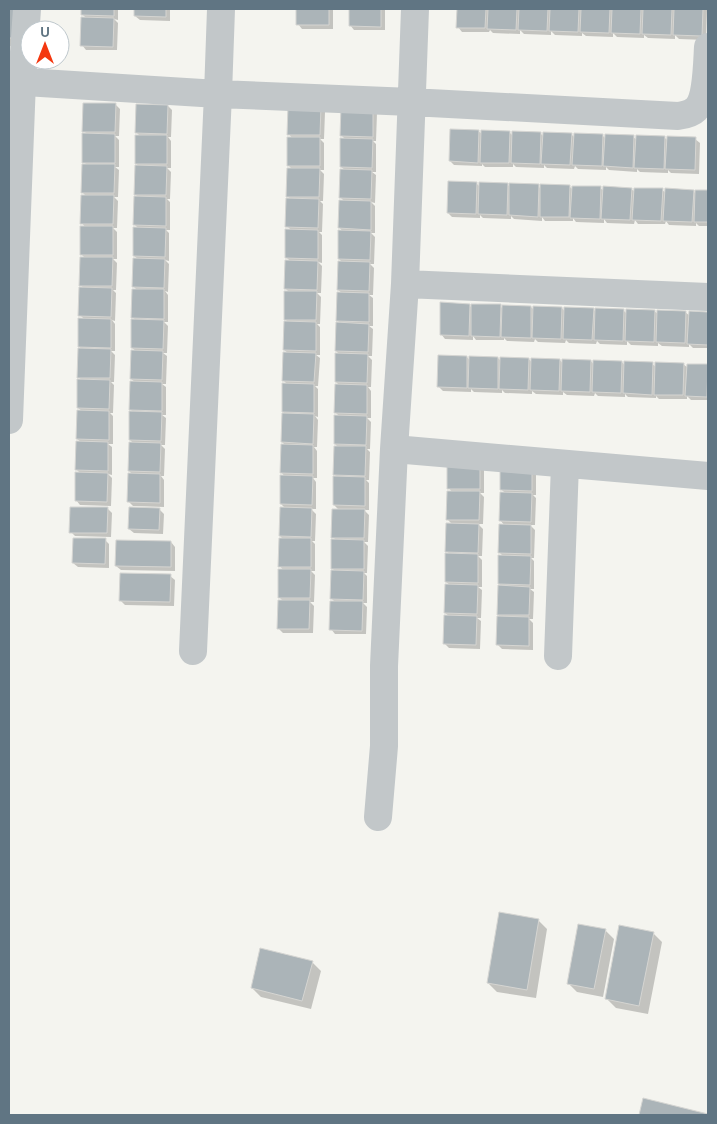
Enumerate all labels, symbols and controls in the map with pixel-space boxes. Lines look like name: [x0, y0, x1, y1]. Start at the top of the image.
north arrow: [20, 20, 70, 70]
text: U: [40, 23, 50, 41]

